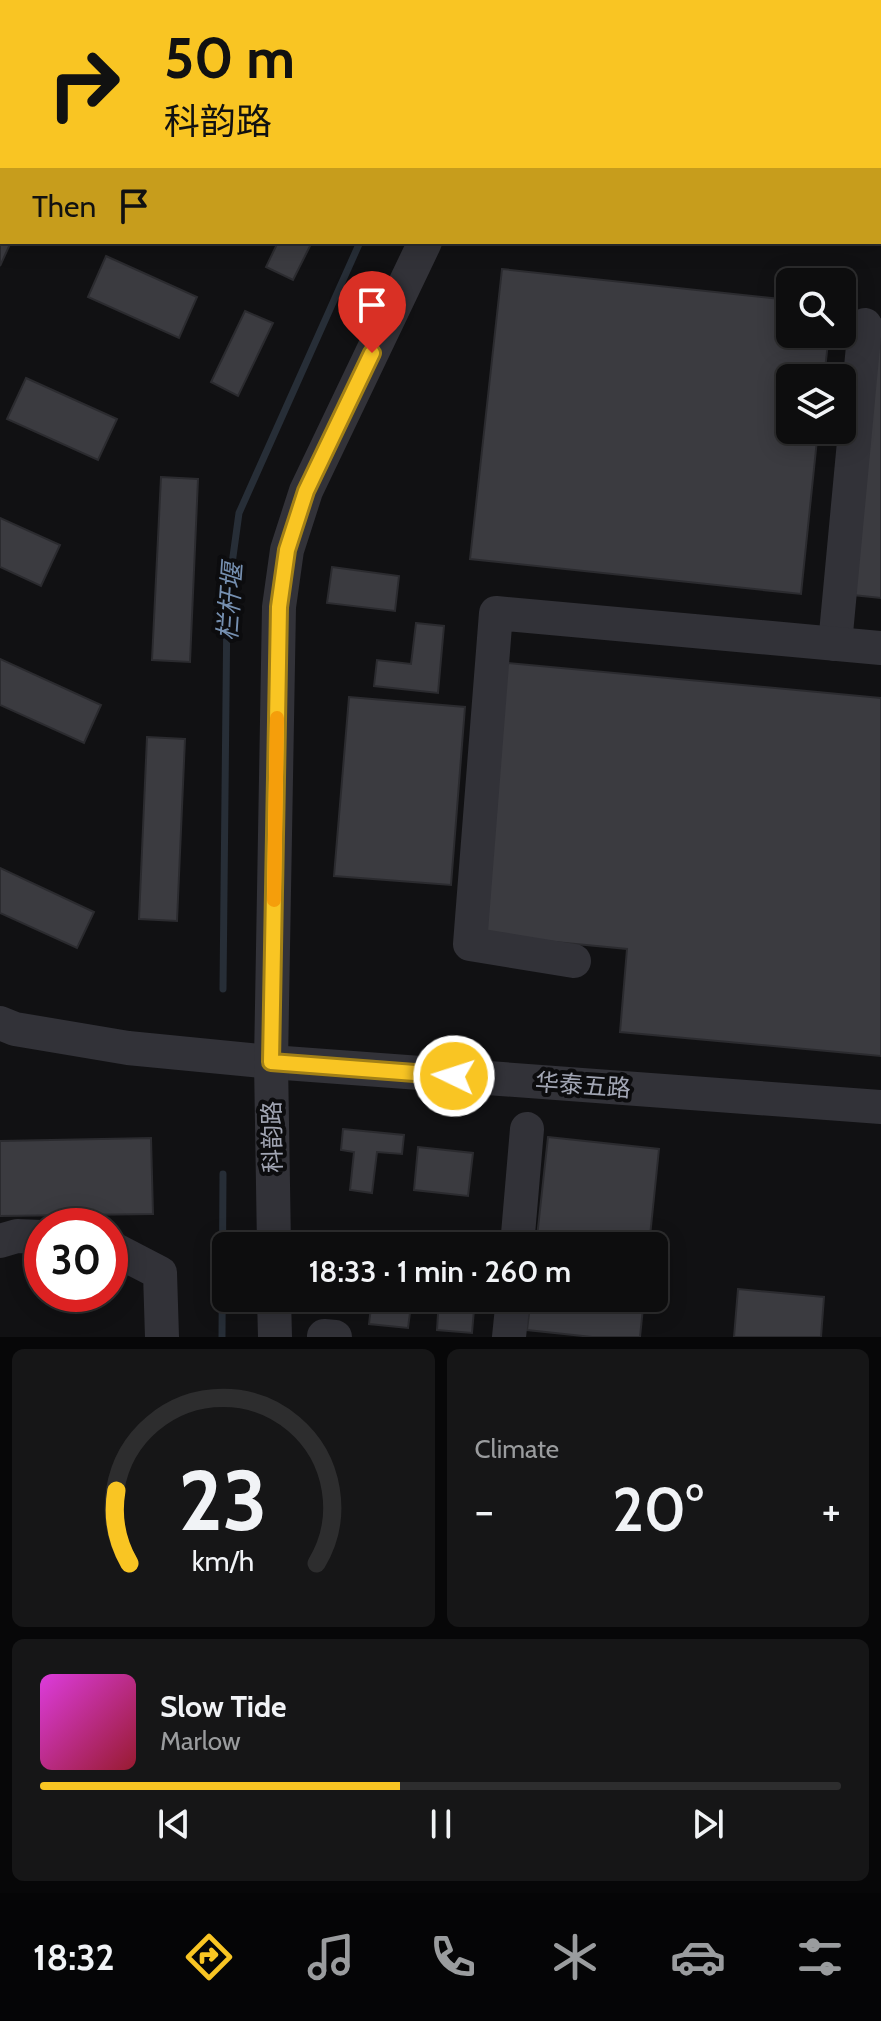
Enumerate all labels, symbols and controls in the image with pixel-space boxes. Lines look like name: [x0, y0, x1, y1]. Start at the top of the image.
text: 50 m: [164, 24, 295, 92]
icon: right: [32, 32, 136, 136]
text: 科韵路: [164, 99, 272, 143]
icon: arrive: [112, 184, 156, 228]
text: Then: [32, 188, 96, 225]
map controls: [776, 268, 856, 444]
button: search: [776, 268, 856, 348]
pin: [338, 271, 406, 353]
icon: arrive: [350, 283, 394, 327]
button: layers: [776, 364, 856, 444]
water label: 栏杆堰: [211, 558, 249, 642]
position arrow: [412, 1034, 496, 1118]
street label: 华泰五路: [534, 1067, 632, 1103]
street label: 科韵路: [257, 1101, 287, 1173]
speed limit sign: 30: [24, 1208, 128, 1312]
text: 18:33 · 1 min · 260 m: [309, 1253, 571, 1290]
text: Climate: [475, 1433, 559, 1465]
text: 23: [179, 1450, 268, 1551]
text: 20°: [612, 1473, 703, 1546]
text: −: [475, 1484, 494, 1537]
text: +: [822, 1484, 841, 1537]
text: km/h: [192, 1543, 255, 1578]
text: Slow Tide: [160, 1688, 287, 1725]
text: Marlow: [160, 1725, 241, 1757]
icon: previous: [152, 1802, 196, 1846]
icon: pause: [419, 1802, 463, 1846]
icon: next: [686, 1802, 730, 1846]
icon: directions: [181, 1929, 237, 1985]
icon: music: [303, 1929, 359, 1985]
icon: phone: [425, 1929, 481, 1985]
icon: climate: [547, 1929, 603, 1985]
icon: car: [670, 1929, 726, 1985]
icon: filters: [792, 1929, 848, 1985]
text: 18:32: [33, 1935, 115, 1979]

